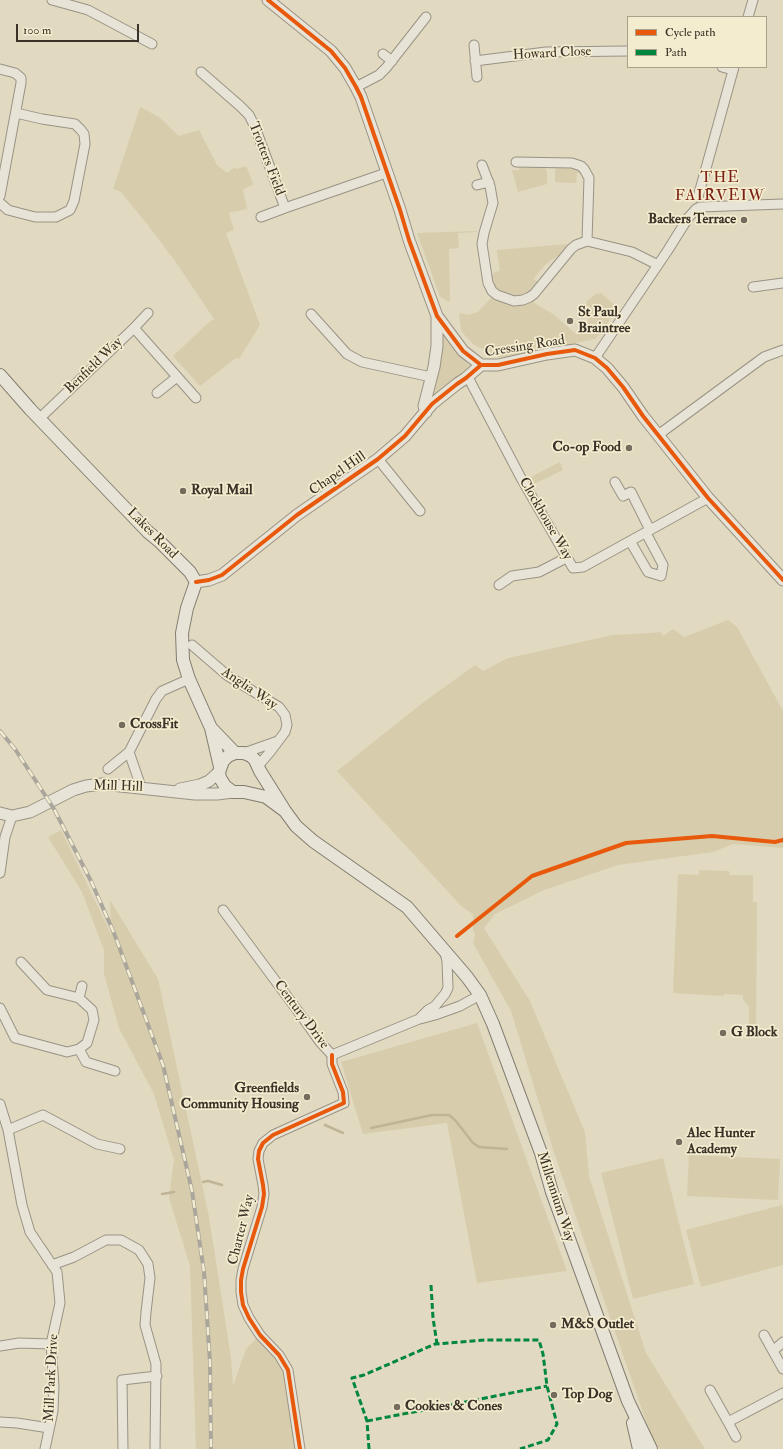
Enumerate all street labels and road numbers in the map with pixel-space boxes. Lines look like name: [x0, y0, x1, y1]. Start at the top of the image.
street label: Howard Close: [512, 44, 592, 64]
street label: Trotters Field: [244, 120, 288, 198]
street label: Cressing Road: [484, 332, 566, 362]
street label: Benfield Way: [62, 334, 126, 398]
street label: Chapel Hill: [306, 448, 370, 500]
street label: Clockhouse Way: [515, 475, 575, 563]
street label: Lakes Road: [123, 505, 181, 563]
street label: Anglia Way: [218, 664, 280, 714]
street label: Mill Hill: [93, 778, 143, 796]
street label: Century Drive: [270, 977, 332, 1053]
street label: Millennium Way: [532, 1150, 578, 1244]
street label: Charter Way: [225, 1193, 259, 1267]
street label: Mill Park Drive: [41, 1334, 63, 1422]

